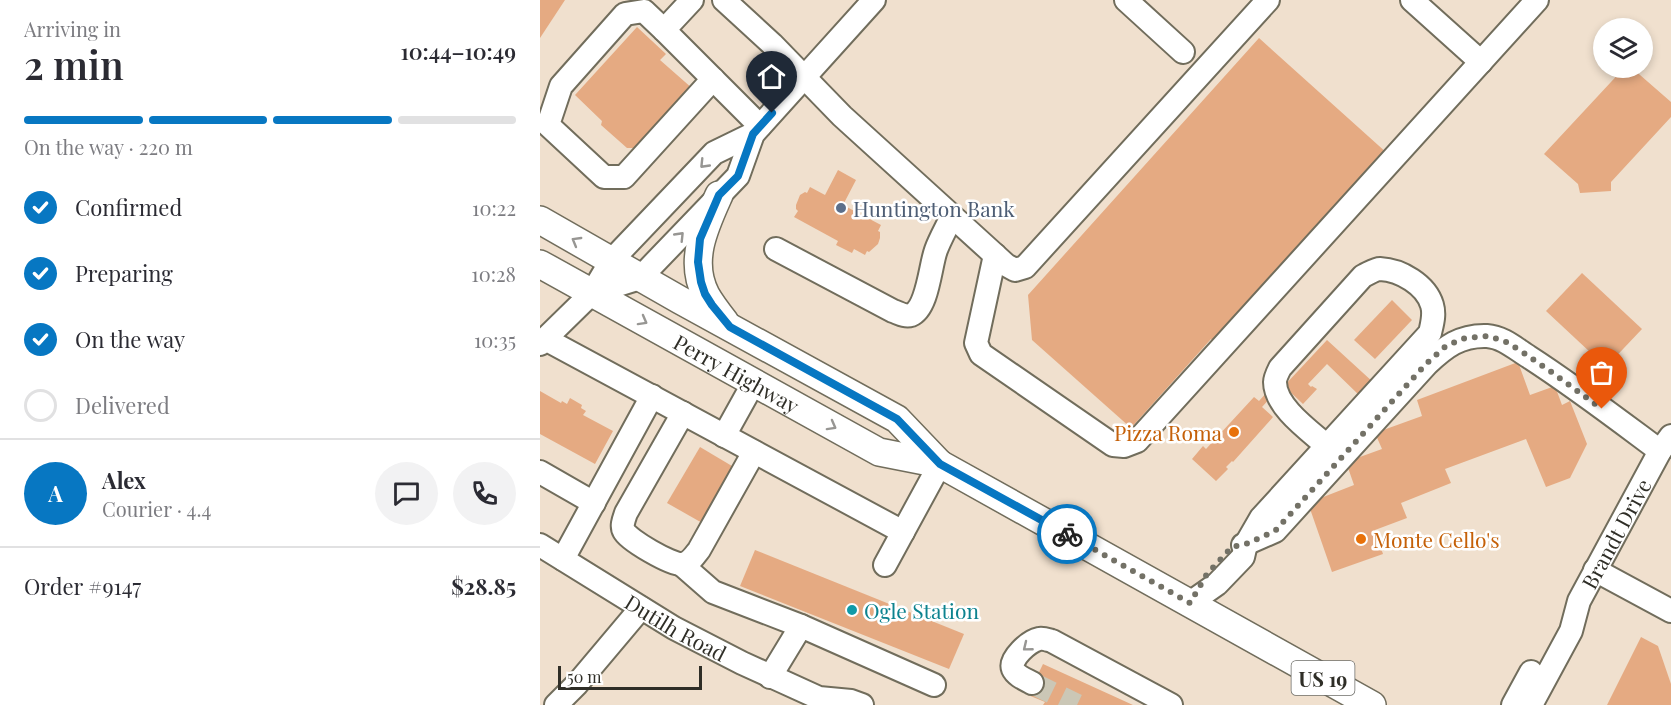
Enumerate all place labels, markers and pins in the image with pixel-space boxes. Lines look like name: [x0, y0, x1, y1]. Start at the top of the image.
pin: [746, 51, 797, 113]
place label: Huntington Bank: [853, 194, 1015, 222]
marker: Huntington Bank: [834, 201, 848, 215]
pin: [1576, 347, 1627, 409]
place label: Pizza Roma: [1114, 418, 1223, 446]
marker: Pizza Roma: [1227, 425, 1241, 439]
place label: Monte Cello's: [1373, 525, 1500, 553]
marker: Monte Cello's: [1354, 532, 1368, 546]
place label: Ogle Station: [864, 596, 979, 624]
marker: Ogle Station: [845, 603, 859, 617]

